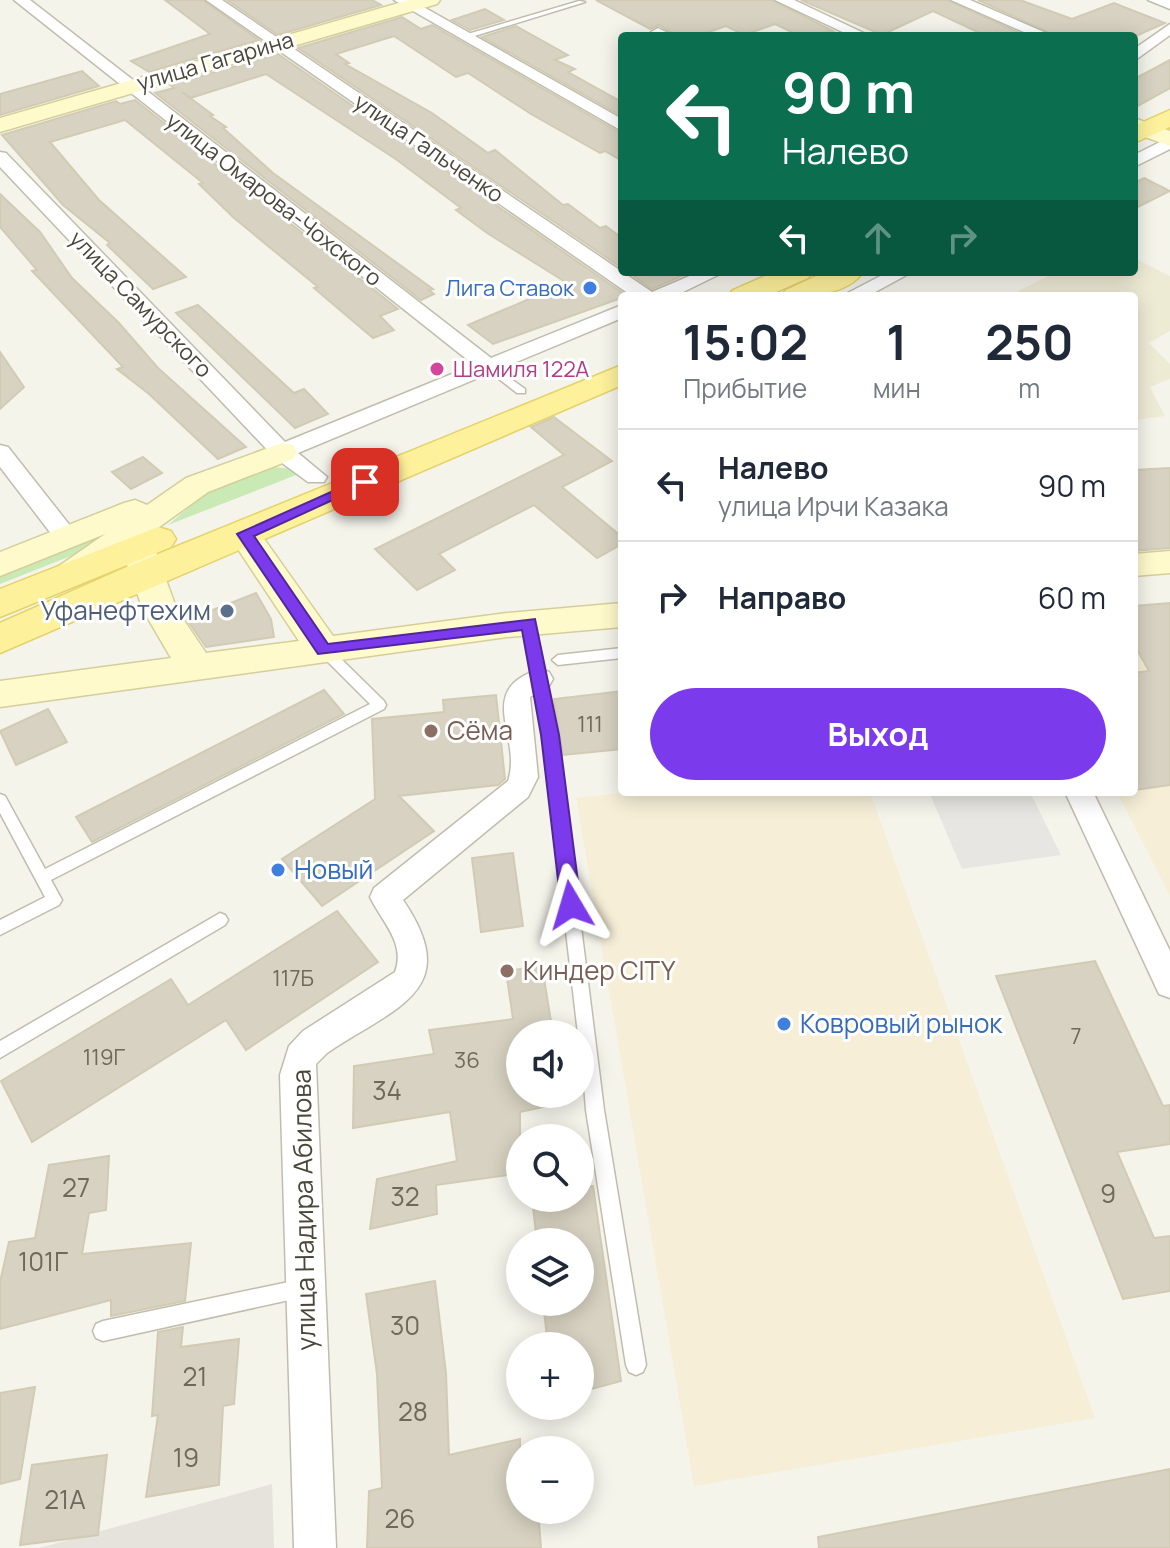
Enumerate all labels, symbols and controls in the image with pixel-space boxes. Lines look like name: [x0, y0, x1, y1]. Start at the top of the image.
street label: улица Гагарина: [133, 24, 297, 98]
text: 90 m: [782, 53, 915, 130]
icon: left: [650, 64, 754, 168]
street label: улица Гальченко: [348, 87, 510, 209]
street label: улица Омарова-Чохского: [160, 105, 388, 293]
text: Налево: [782, 126, 909, 175]
icon: left: [772, 216, 816, 260]
icon: ahead: [856, 216, 900, 260]
icon: right: [940, 216, 984, 260]
street label: улица Самурского: [63, 224, 219, 384]
place label: Лига Ставок: [445, 273, 575, 303]
marker: Лига Ставок: [581, 279, 599, 297]
text: 15:02: [682, 309, 808, 374]
text: 1: [886, 309, 907, 374]
text: 250: [985, 309, 1074, 374]
place label: Шамиля 122А: [453, 354, 589, 384]
marker: Шамиля 122А: [428, 360, 446, 378]
text: Прибытие: [683, 370, 807, 406]
text: мин: [873, 370, 921, 406]
text: m: [1018, 370, 1040, 406]
text: Налево: [718, 447, 828, 488]
pin: [331, 448, 399, 516]
icon: arrive: [343, 460, 387, 504]
icon: left: [650, 463, 694, 507]
text: 90 m: [1038, 465, 1106, 506]
text: улица Ирчи Казака: [718, 488, 949, 524]
icon: right: [650, 575, 694, 619]
text: Направо: [718, 577, 846, 618]
text: 60 m: [1038, 577, 1106, 618]
place label: Уфанефтехим: [40, 592, 211, 628]
marker: Уфанефтехим: [218, 602, 236, 620]
button: Выход: [650, 688, 1106, 780]
house number: 111: [577, 709, 603, 739]
place label: Сёма: [447, 712, 513, 748]
marker: Сёма: [422, 722, 440, 740]
place label: Новый: [294, 851, 373, 887]
marker: Новый: [269, 861, 287, 879]
position arrow: [529, 863, 613, 947]
place label: Киндер CITY: [523, 952, 676, 988]
marker: Киндер CITY: [498, 962, 516, 980]
house number: 117Б: [272, 963, 314, 993]
place label: Ковровый рынок: [800, 1005, 1003, 1041]
marker: Ковровый рынок: [775, 1015, 793, 1033]
map controls: [506, 1020, 594, 1524]
button: sound: [506, 1020, 594, 1108]
house number: 7: [1070, 1021, 1082, 1051]
house number: 119Г: [83, 1042, 126, 1072]
house number: 36: [454, 1045, 480, 1075]
street label: улица Надира Абилова: [283, 1069, 323, 1351]
house number: 34: [372, 1072, 402, 1108]
button: search: [506, 1124, 594, 1212]
house number: 27: [62, 1169, 90, 1205]
house number: 9: [1100, 1175, 1116, 1211]
house number: 32: [390, 1178, 420, 1214]
button: layers: [506, 1228, 594, 1316]
house number: 101Г: [18, 1243, 68, 1279]
house number: 30: [390, 1307, 420, 1343]
button: +: [506, 1332, 594, 1420]
house number: 21: [183, 1358, 207, 1394]
house number: 28: [398, 1393, 428, 1429]
button: −: [506, 1436, 594, 1524]
house number: 19: [173, 1439, 199, 1475]
house number: 21А: [44, 1481, 86, 1517]
house number: 26: [385, 1500, 415, 1536]

